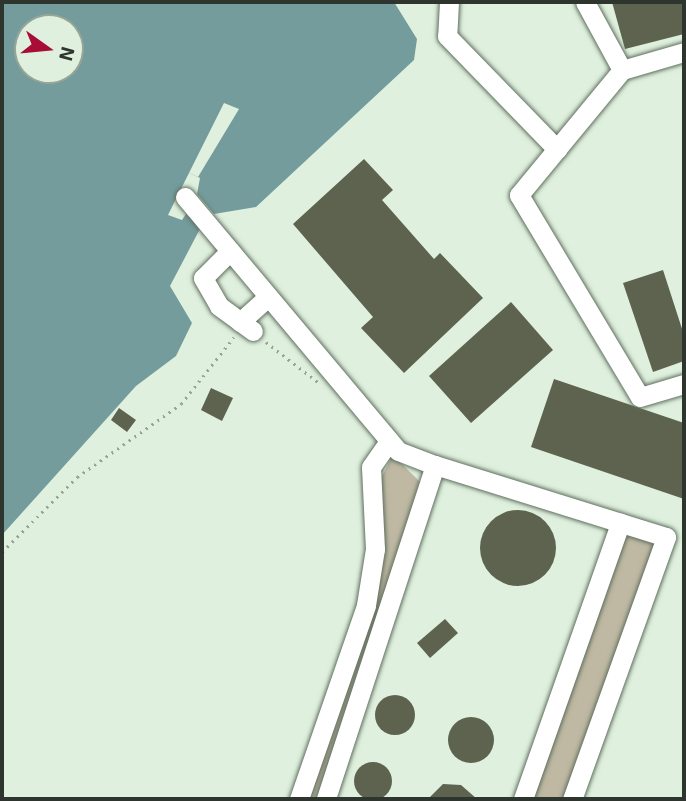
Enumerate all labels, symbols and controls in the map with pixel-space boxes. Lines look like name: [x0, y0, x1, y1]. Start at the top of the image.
north arrow: [14, 14, 84, 84]
text: N: [55, 44, 81, 64]

